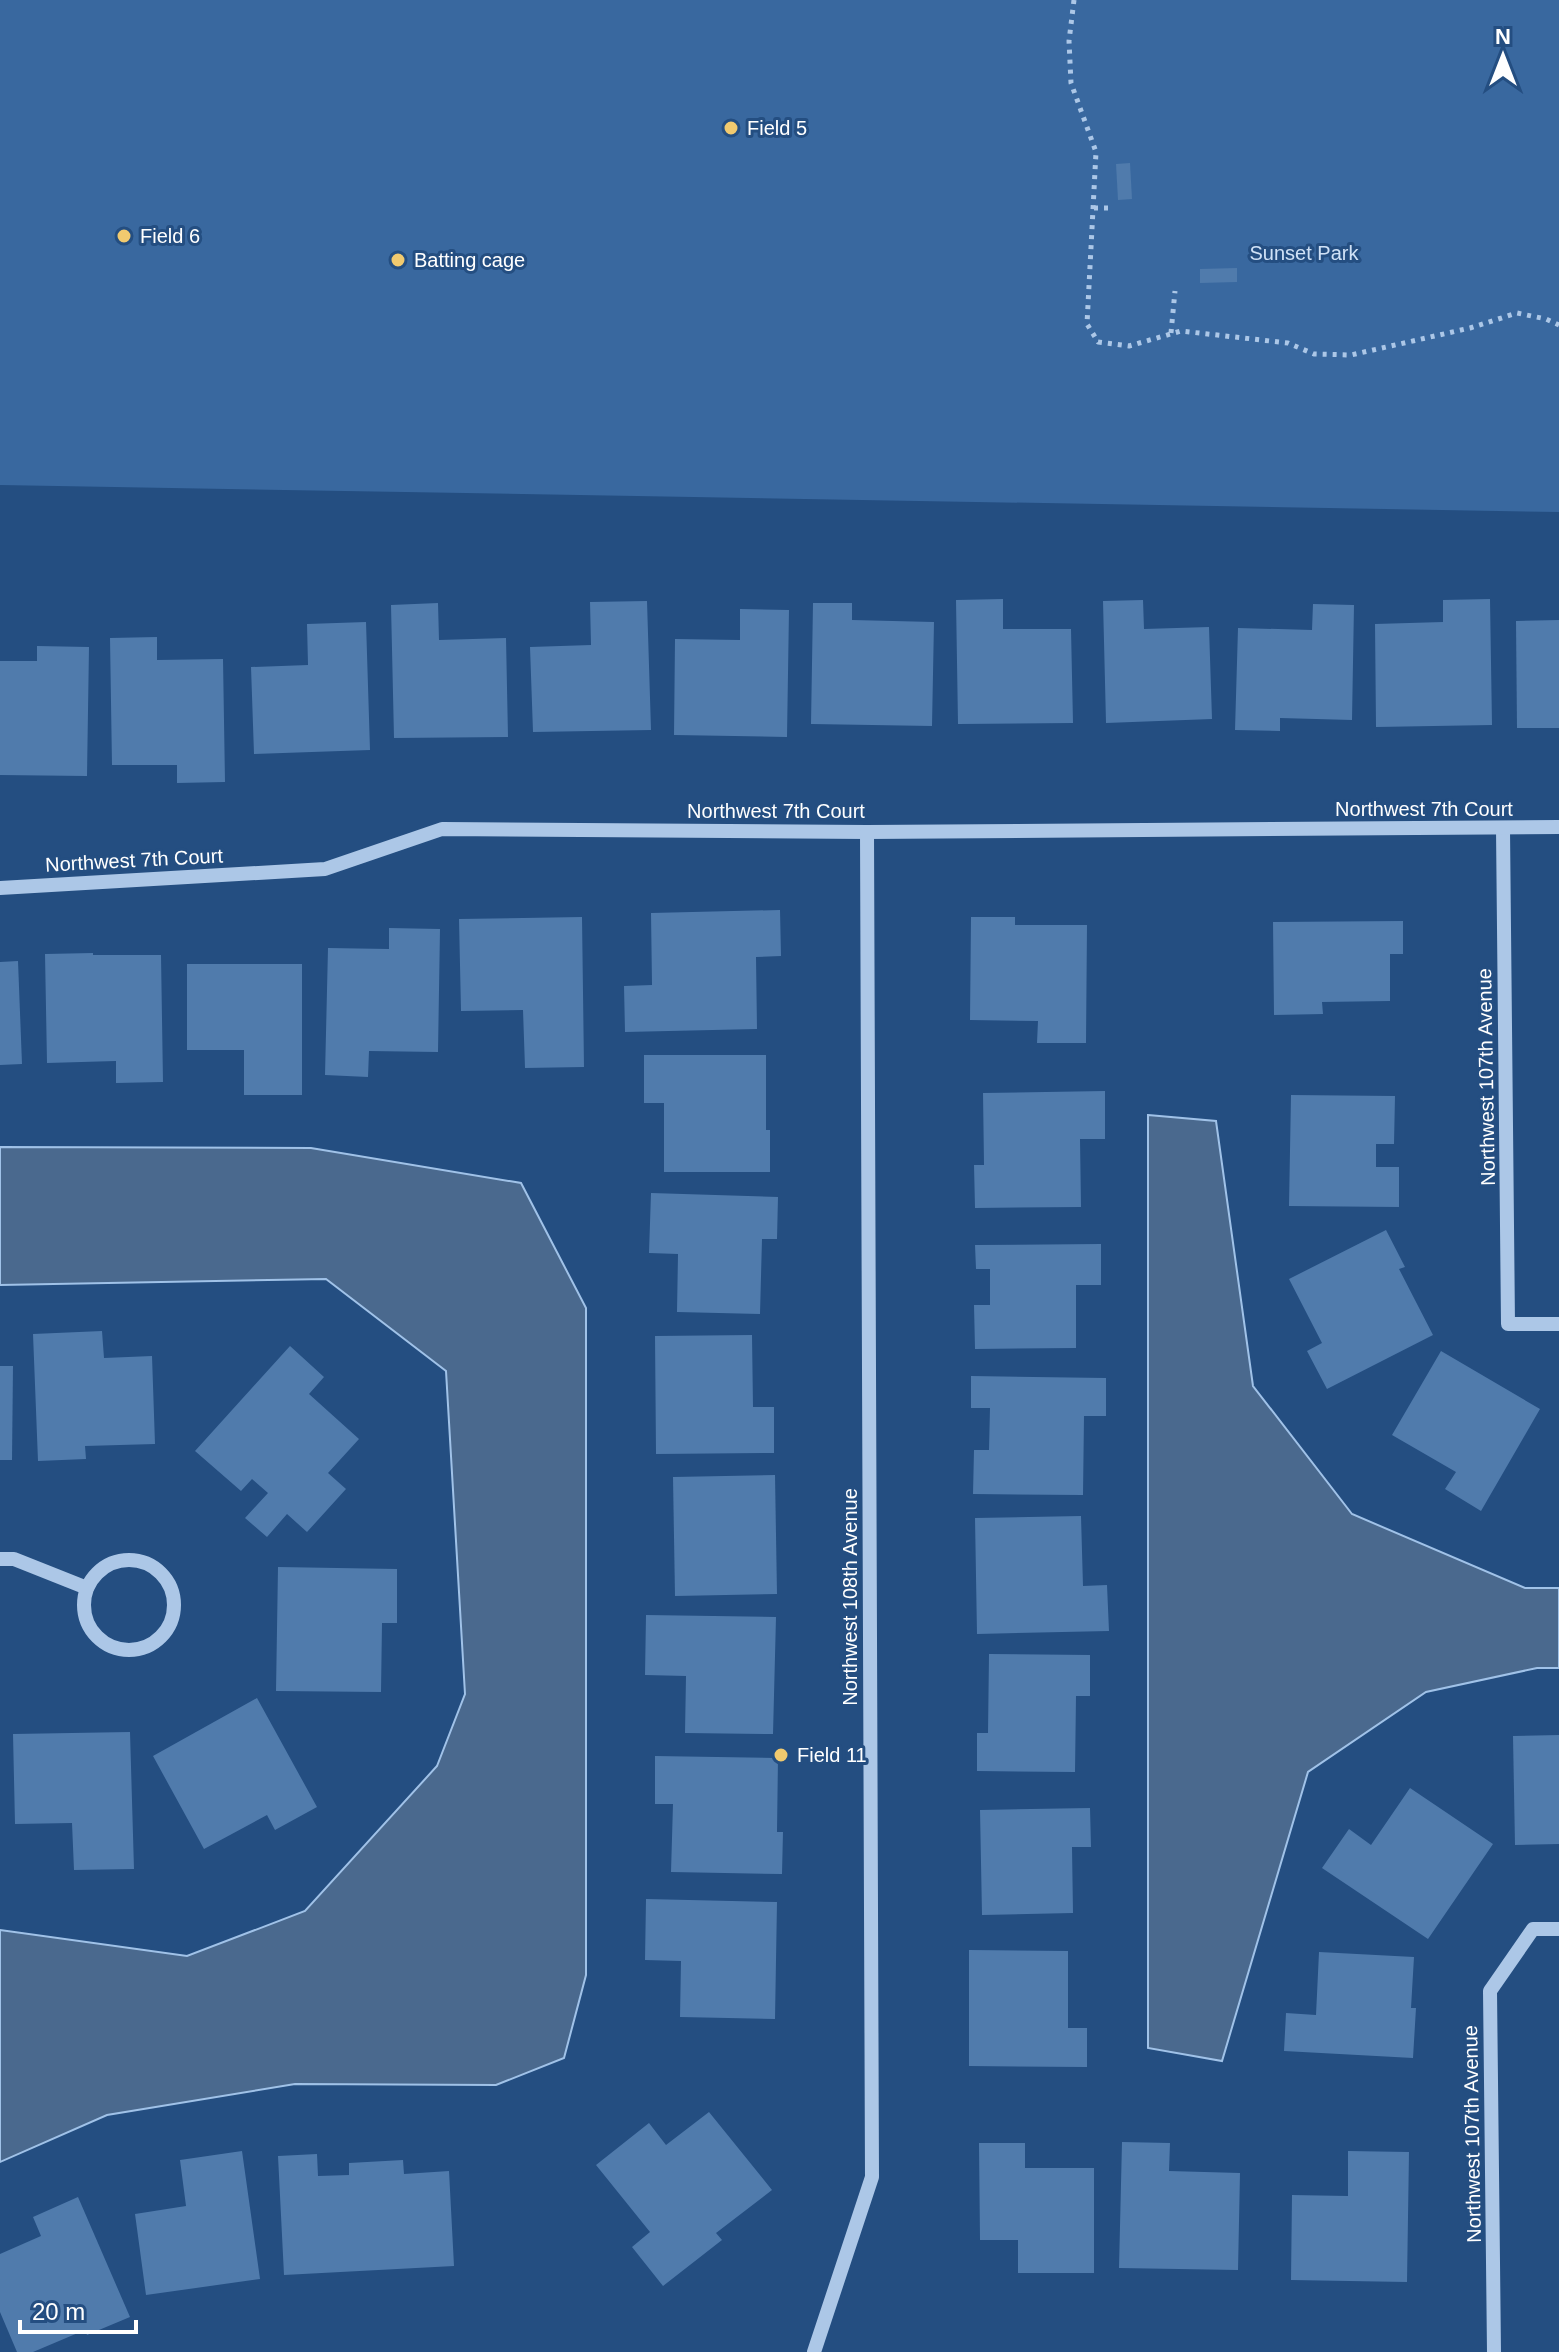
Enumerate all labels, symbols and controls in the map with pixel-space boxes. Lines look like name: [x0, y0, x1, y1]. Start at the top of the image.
north arrow: [1463, 16, 1543, 96]
text: N: [1495, 24, 1511, 49]
place label: Field 5: [747, 117, 807, 139]
marker: Field 5: [722, 119, 740, 137]
place label: Field 6: [140, 225, 200, 247]
marker: Field 6: [115, 227, 133, 245]
park label: Sunset Park: [1250, 242, 1359, 264]
place label: Batting cage: [414, 249, 525, 271]
marker: Batting cage: [389, 251, 407, 269]
street label: Northwest 7th Court: [1335, 798, 1513, 820]
street label: Northwest 7th Court: [687, 800, 865, 822]
street label: Northwest 7th Court: [45, 844, 224, 876]
street label: Northwest 107th Avenue: [1473, 968, 1499, 1186]
street label: Northwest 108th Avenue: [839, 1488, 861, 1706]
place label: Field 11: [797, 1744, 867, 1766]
marker: Field 11: [772, 1746, 790, 1764]
street label: Northwest 107th Avenue: [1459, 2025, 1485, 2243]
scale bar: [20, 2284, 136, 2334]
text: 20 m: [32, 2298, 85, 2325]

